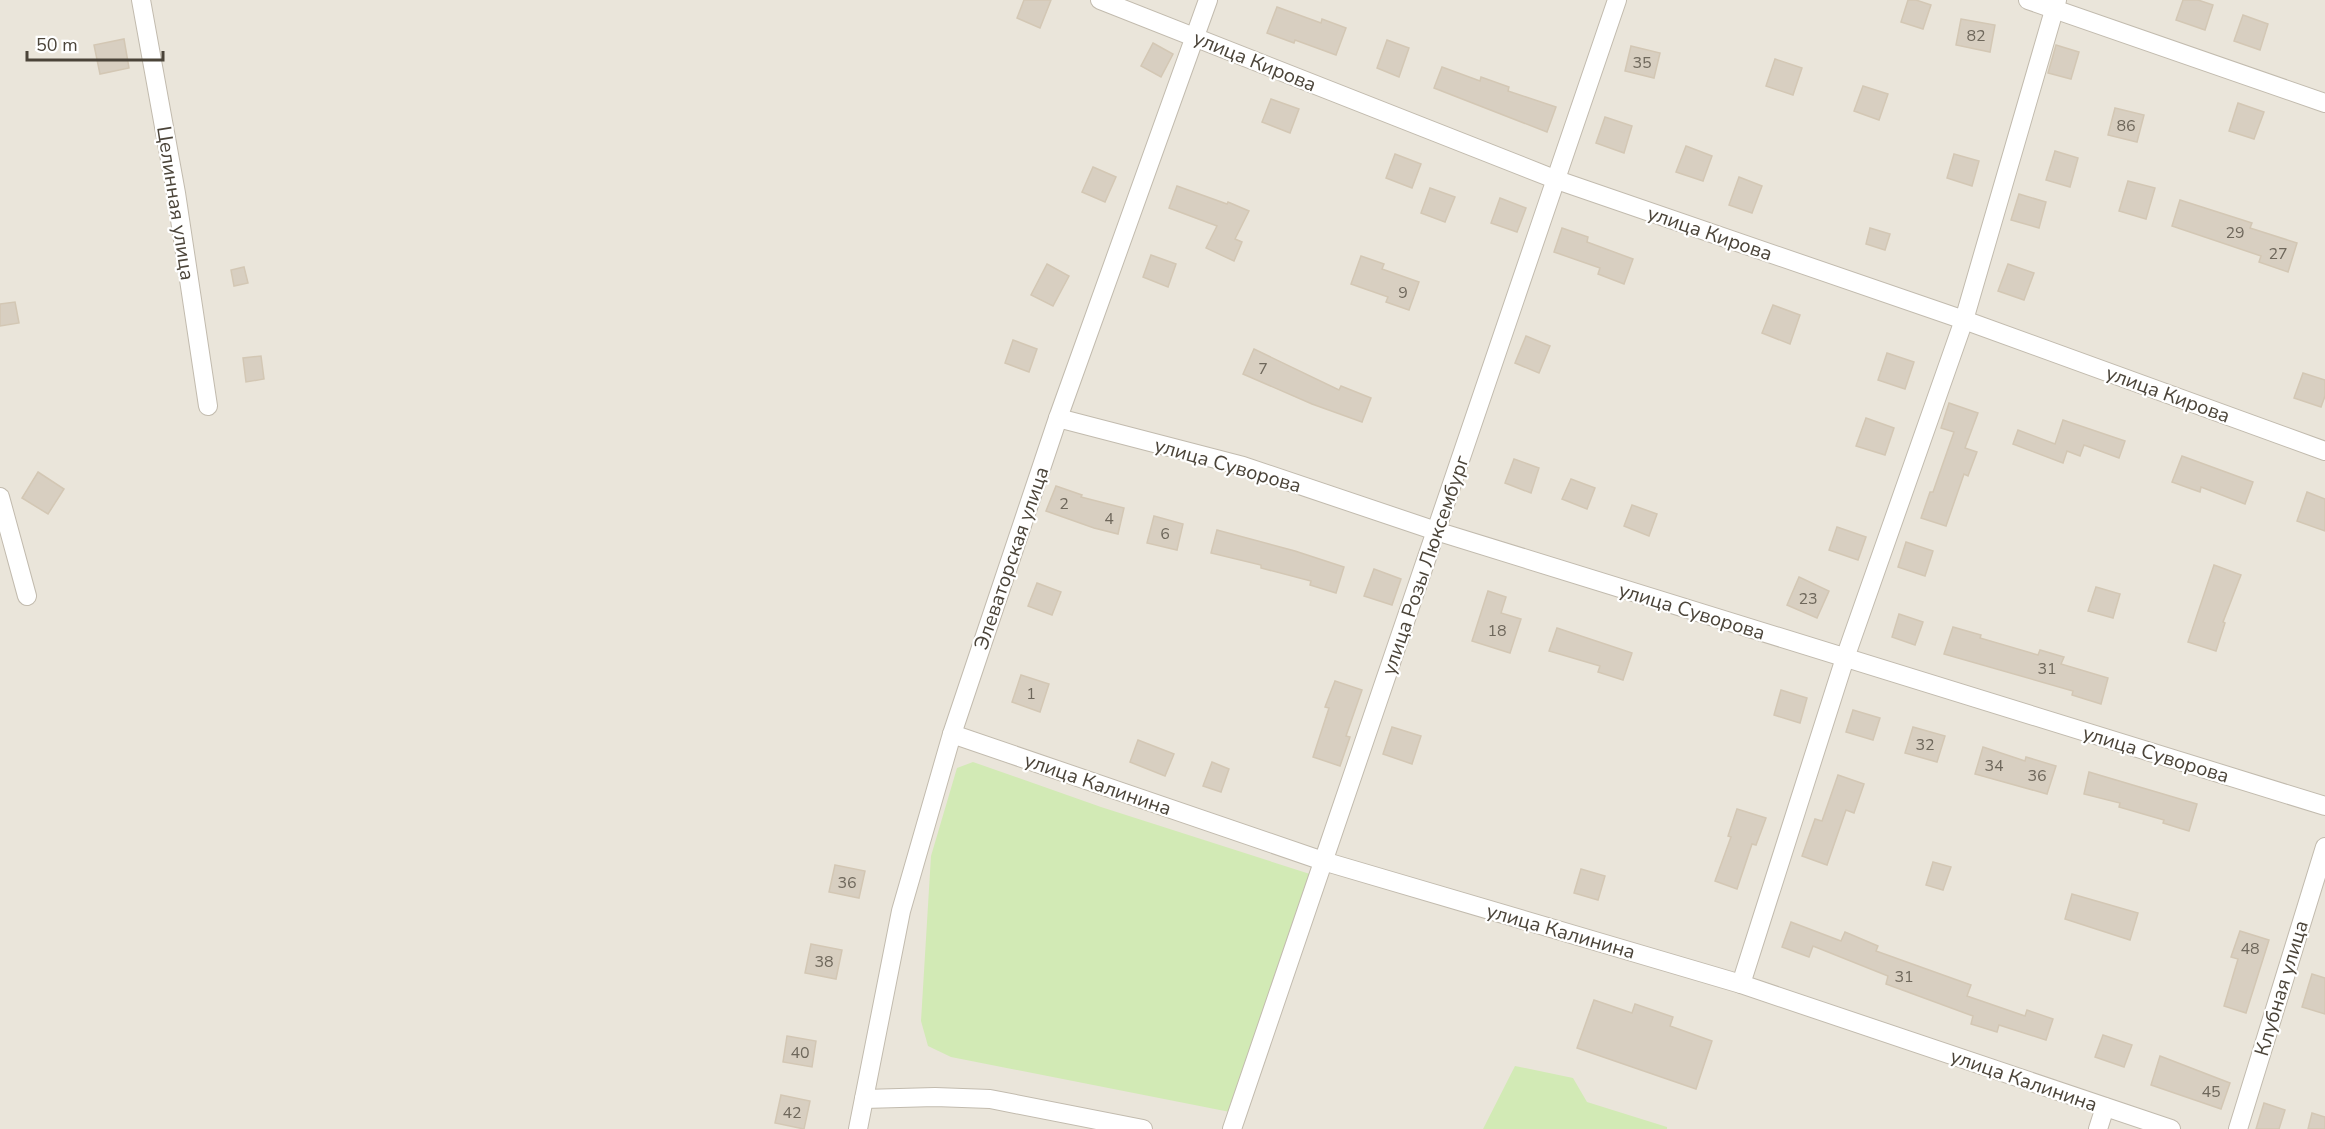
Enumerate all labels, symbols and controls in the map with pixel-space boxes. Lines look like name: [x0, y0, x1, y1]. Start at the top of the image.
scale bar: [27, 24, 164, 62]
street label: улица Кирова: [1189, 25, 1320, 98]
house number: 82: [1966, 25, 1986, 47]
text: 50 m: [36, 33, 78, 57]
house number: 35: [1632, 52, 1652, 74]
house number: 86: [2116, 115, 2136, 137]
street label: Целинная улица: [150, 124, 201, 282]
street label: улица Кирова: [1644, 199, 1776, 267]
house number: 29: [2225, 222, 2245, 244]
house number: 27: [2268, 243, 2288, 265]
house number: 9: [1398, 282, 1408, 304]
house number: 7: [1258, 358, 1268, 380]
street label: улица Кирова: [2102, 359, 2234, 429]
street label: улица Суворова: [1151, 432, 1304, 499]
street label: улица Розы Люксембург: [1375, 451, 1476, 679]
street label: Элеваторская улица: [967, 463, 1055, 653]
house number: 2: [1059, 493, 1069, 515]
house number: 4: [1104, 508, 1114, 530]
house number: 6: [1160, 523, 1170, 545]
street label: улица Суворова: [1615, 576, 1768, 647]
house number: 23: [1798, 588, 1818, 610]
house number: 18: [1487, 620, 1507, 642]
house number: 31: [2037, 658, 2057, 680]
house number: 1: [1026, 683, 1036, 705]
street label: улица Суворова: [2079, 719, 2232, 790]
house number: 32: [1915, 734, 1935, 756]
street label: улица Калинина: [1021, 747, 1175, 822]
house number: 34: [1984, 755, 2004, 777]
house number: 36: [2027, 765, 2047, 787]
house number: 36: [837, 872, 857, 894]
street label: улица Калинина: [1483, 897, 1638, 966]
street label: Клубная улица: [2248, 917, 2315, 1059]
house number: 48: [2240, 938, 2260, 960]
house number: 38: [814, 951, 834, 973]
house number: 31: [1894, 966, 1914, 988]
house number: 40: [790, 1042, 810, 1064]
street label: улица Калинина: [1947, 1043, 2101, 1118]
house number: 45: [2201, 1081, 2221, 1103]
house number: 42: [782, 1102, 802, 1124]

